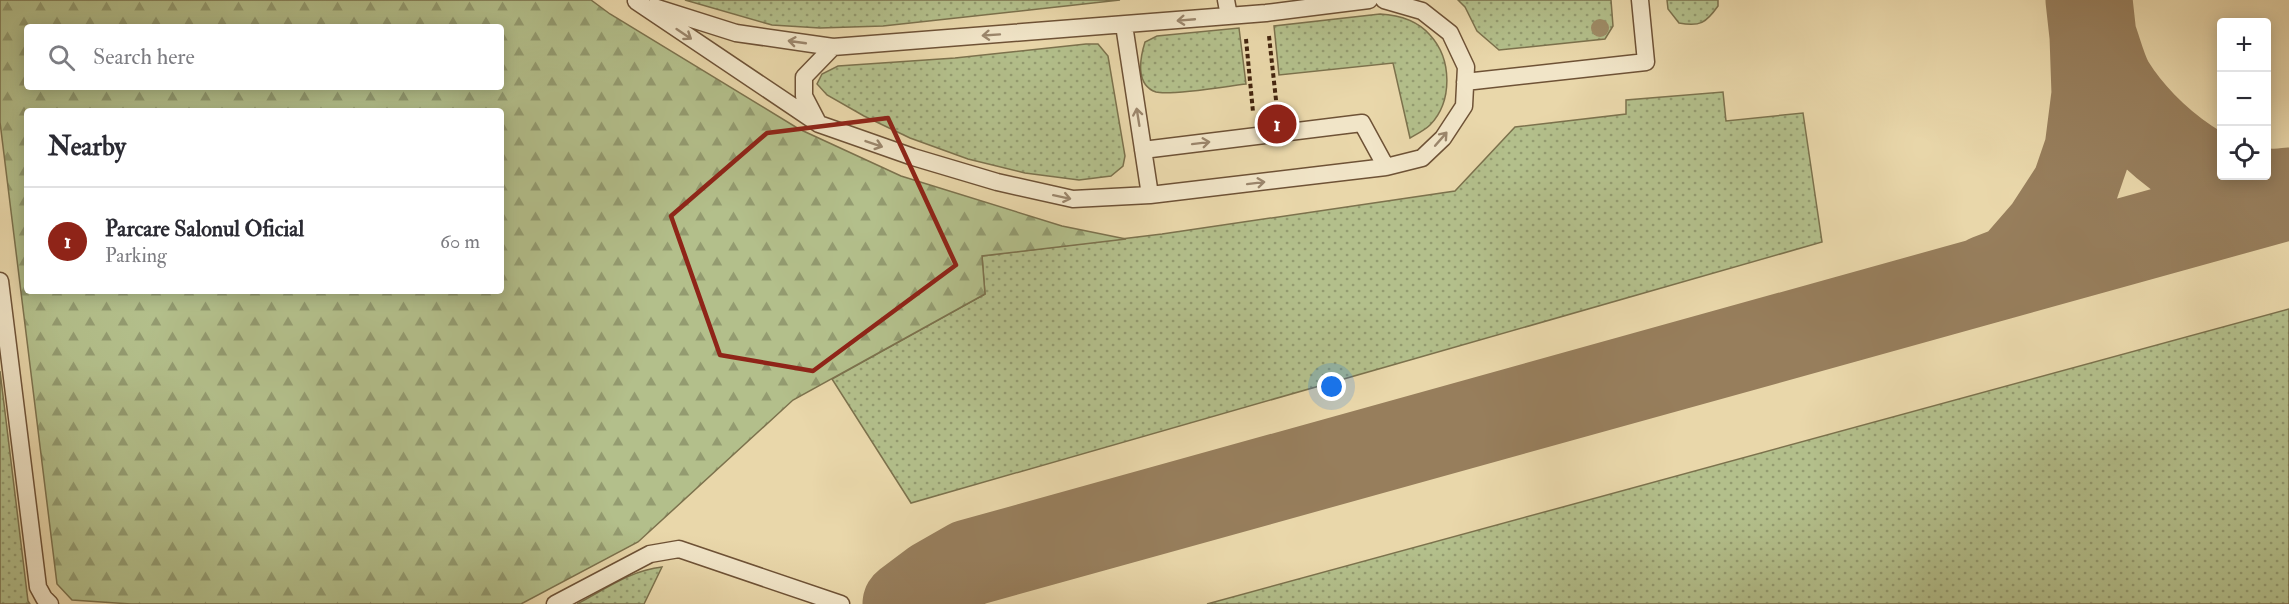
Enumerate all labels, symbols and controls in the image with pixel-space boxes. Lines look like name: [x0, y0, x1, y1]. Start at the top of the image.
one-way arrow: [1176, 15, 1196, 26]
map controls: [2217, 18, 2271, 180]
button: +: [2217, 18, 2271, 72]
search box: [24, 24, 504, 90]
one-way arrow: [676, 28, 692, 40]
one-way arrow: [982, 30, 1002, 41]
one-way arrow: [788, 36, 808, 47]
icon: search: [45, 41, 78, 74]
text: Search here: [93, 43, 195, 71]
button: −: [2217, 72, 2271, 126]
pin: 1: [1258, 102, 1296, 146]
one-way arrow: [1132, 107, 1143, 127]
button: locate: [2217, 126, 2271, 180]
text: Nearby: [48, 131, 126, 163]
one-way arrow: [1434, 132, 1448, 147]
one-way arrow: [1190, 137, 1210, 148]
one-way arrow: [865, 139, 883, 150]
one-way arrow: [1245, 177, 1265, 188]
one-way arrow: [1052, 191, 1071, 203]
text: Parcare Salonul Oficial: [105, 215, 304, 243]
text: 1: [64, 229, 71, 254]
text: 60 m: [440, 229, 480, 254]
text: Parking: [105, 243, 167, 268]
your location: [1317, 372, 1346, 401]

